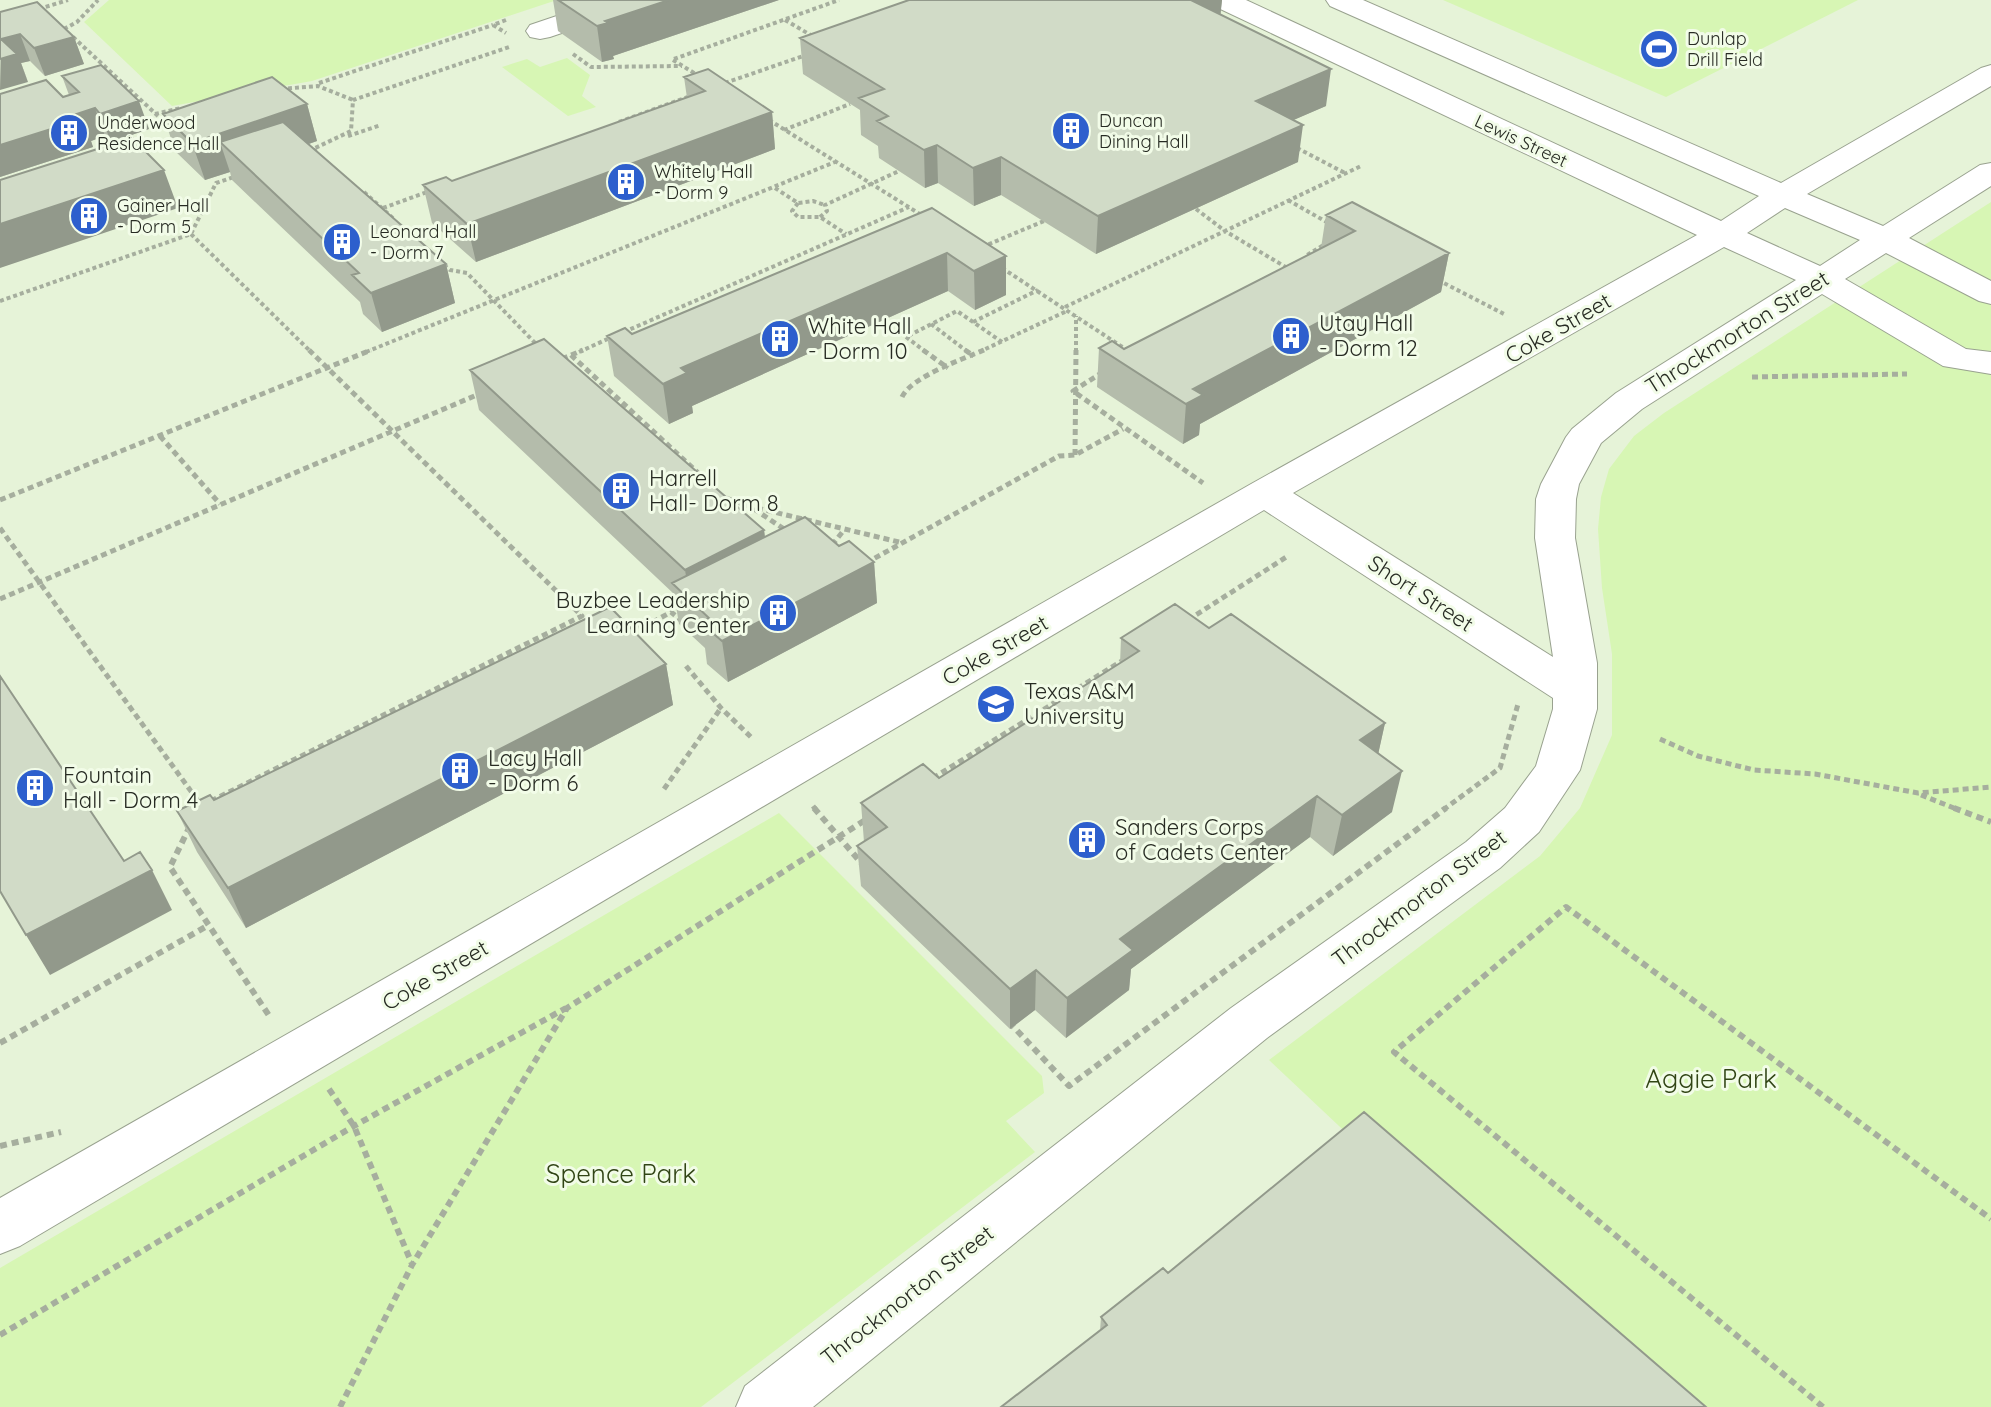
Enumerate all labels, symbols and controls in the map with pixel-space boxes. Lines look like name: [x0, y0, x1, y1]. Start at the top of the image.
place label: Dunlap Drill Field: [1687, 27, 1763, 71]
sports icon: Dunlap Drill Field: [1638, 28, 1680, 70]
place label: Duncan Dining Hall: [1099, 109, 1189, 153]
street label: Lewis Street: [1471, 109, 1571, 172]
building icon: Duncan Dining Hall: [1050, 110, 1092, 152]
place label: Underwood Residence Hall: [97, 111, 219, 155]
building icon: Underwood Residence Hall: [48, 112, 90, 154]
place label: Whitely Hall - Dorm 9: [654, 160, 753, 204]
building icon: Whitely Hall - Dorm 9: [605, 161, 647, 203]
place label: Gainer Hall - Dorm 5: [117, 194, 209, 238]
building icon: Gainer Hall - Dorm 5: [68, 195, 110, 237]
place label: Leonard Hall - Dorm 7: [370, 220, 476, 264]
building icon: Leonard Hall - Dorm 7: [321, 221, 363, 263]
street label: Throckmorton Street: [1640, 264, 1834, 400]
street label: Coke Street: [1500, 286, 1616, 370]
place label: Utay Hall - Dorm 12: [1319, 309, 1418, 362]
place label: White Hall - Dorm 10: [808, 312, 912, 365]
building icon: Utay Hall - Dorm 12: [1270, 315, 1312, 357]
building icon: White Hall - Dorm 10: [759, 318, 801, 360]
place label: Harrell Hall- Dorm 8: [649, 464, 779, 517]
building icon: Harrell Hall- Dorm 8: [600, 470, 642, 512]
street label: Short Street: [1363, 549, 1479, 637]
place label: Buzbee Leadership Learning Center: [556, 586, 751, 639]
building icon: Buzbee Leadership Learning Center: [757, 592, 799, 634]
street label: Coke Street: [937, 608, 1053, 692]
place label: Texas A&M University: [1024, 677, 1135, 730]
school or university icon: Texas A&M University: [975, 683, 1017, 725]
place label: Lacy Hall - Dorm 6: [488, 744, 582, 797]
building icon: Lacy Hall - Dorm 6: [439, 750, 481, 792]
place label: Fountain Hall - Dorm 4: [63, 761, 198, 814]
building icon: Fountain Hall - Dorm 4: [14, 767, 56, 809]
place label: Sanders Corps of Cadets Center: [1115, 813, 1288, 866]
building icon: Sanders Corps of Cadets Center: [1066, 819, 1108, 861]
street label: Throckmorton Street: [1326, 823, 1512, 973]
street label: Coke Street: [377, 933, 493, 1017]
park label: Aggie Park: [1645, 1062, 1777, 1095]
park label: Spence Park: [546, 1157, 696, 1190]
street label: Throckmorton Street: [815, 1219, 999, 1371]

